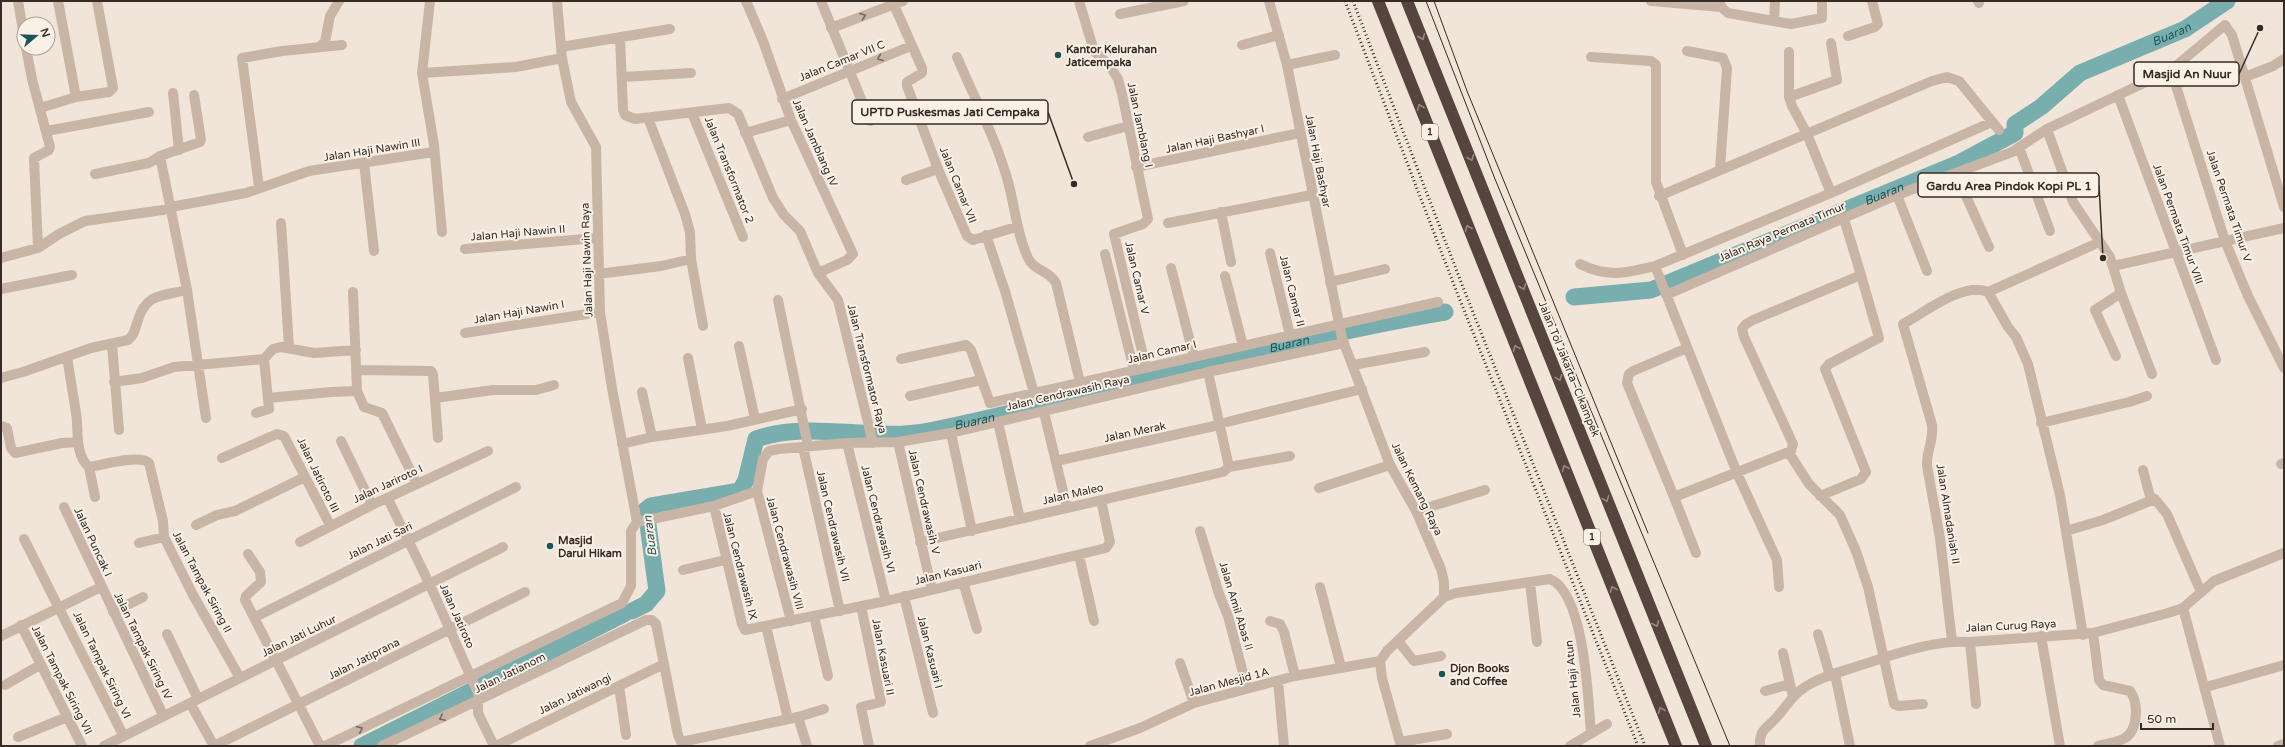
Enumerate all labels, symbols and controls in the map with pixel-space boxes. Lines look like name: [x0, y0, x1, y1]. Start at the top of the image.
one-way arrow: [859, 13, 866, 21]
north arrow: [16, 16, 56, 56]
water label: Buaran: [2150, 20, 2194, 49]
text: N: [37, 27, 53, 39]
one-way arrow: [1417, 33, 1425, 41]
street label: Jalan Camar VII C: [797, 38, 887, 84]
place label: Kantor Kelurahan Jaticempaka: [1065, 43, 1157, 70]
marker: Kantor Kelurahan Jaticempaka: [1053, 50, 1063, 60]
one-way arrow: [877, 54, 884, 62]
callout: Masjid An Nuur: [2134, 62, 2239, 86]
text: Masjid An Nuur: [2143, 67, 2232, 82]
street label: Jalan Jamblang I: [1125, 81, 1155, 169]
street label: Jalan Jamblang IV: [790, 97, 840, 189]
callout: UPTD Puskesmas Jati Cempaka: [852, 100, 1048, 124]
one-way arrow: [1417, 103, 1425, 110]
text: UPTD Puskesmas Jati Cempaka: [860, 105, 1040, 120]
street label: Jalan Haji Bashyar: [1303, 113, 1334, 209]
street label: Jalan Transformator 2: [702, 115, 756, 225]
street label: Jalan Haji Bashyar I: [1164, 122, 1266, 156]
road number: 1: [1422, 124, 1438, 140]
street label: Jalan Haji Nawin III: [323, 136, 421, 164]
street label: Jalan Camar VII: [937, 145, 979, 225]
street label: Jalan Permata Timur V: [2204, 148, 2254, 264]
one-way arrow: [1466, 154, 1474, 161]
street label: Jalan Permata Timur VIII: [2150, 162, 2206, 286]
callout: Gardu Area Pindok Kopi PL 1: [1918, 173, 2099, 197]
text: Gardu Area Pindok Kopi PL 1: [1926, 179, 2092, 194]
water label: Buaran: [1862, 180, 1906, 208]
street label: Jalan Raya Permata Timur: [1717, 199, 1848, 265]
street label: Jalan Haji Nawin Raya: [579, 203, 595, 317]
street label: Jalan Haji Nawin II: [470, 222, 566, 244]
one-way arrow: [1465, 224, 1473, 231]
street label: Jalan Camar V: [1122, 240, 1152, 316]
street label: Jalan Camar II: [1277, 254, 1307, 328]
one-way arrow: [1518, 283, 1526, 290]
street label: Jalan Haji Nawin I: [473, 298, 565, 326]
street label: Jalan Tol Jakarta–Cikampek: [1536, 299, 1602, 439]
street label: Jalan Transformator Raya: [845, 303, 889, 435]
water label: Buaran: [1267, 332, 1311, 356]
street label: Jalan Camar I: [1126, 338, 1198, 366]
one-way arrow: [1513, 344, 1521, 351]
street label: Jalan Cendrawasih Raya: [1005, 373, 1131, 413]
one-way arrow: [1554, 374, 1562, 381]
water label: Buaran: [953, 410, 996, 433]
street label: Jalan Merak: [1103, 419, 1167, 445]
street label: Jalan Jatiroto III: [294, 435, 342, 515]
street label: Jalan Kemang Raya: [1389, 440, 1445, 538]
street label: Jalan Cendrawasih V: [906, 448, 943, 556]
street label: Jalan Jariroto I: [351, 462, 425, 506]
street label: Jalan Almadaniah II: [1934, 463, 1962, 565]
street label: Jalan Cendrawasih VI: [858, 464, 898, 574]
one-way arrow: [1561, 465, 1569, 472]
street label: Jalan Cendrawasih VII: [814, 469, 852, 583]
street label: Jalan Maleo: [1041, 481, 1105, 507]
street label: Jalan Cendrawasih VIII: [764, 495, 806, 611]
one-way arrow: [1602, 495, 1610, 502]
street label: Jalan Puncak I: [71, 505, 115, 579]
street label: Jalan Cendrawasih IX: [720, 511, 760, 621]
water label: Buaran: [640, 514, 659, 557]
street label: Jalan Jati Sari: [345, 520, 415, 562]
street label: Jalan Tampak Siring II: [170, 529, 234, 635]
road number: 1: [1584, 529, 1600, 545]
place label: Masjid Darul Hikam: [558, 534, 622, 560]
marker: Masjid Darul Hikam: [545, 541, 555, 551]
street label: Jalan Kasuari: [913, 558, 983, 588]
street label: Jalan Amil Abas II: [1216, 560, 1256, 652]
street label: Jalan Jatiroto: [437, 582, 477, 651]
one-way arrow: [1610, 586, 1618, 594]
street label: Jalan Tampak Siring IV: [111, 590, 175, 702]
street label: Jalan Tampak Siring VI: [70, 609, 134, 721]
street label: Jalan Jati Luhur: [260, 612, 339, 660]
street label: Jalan Kasuari I: [915, 614, 945, 690]
street label: Jalan Curug Raya: [1965, 617, 2057, 635]
street label: Jalan Kasuari II: [869, 618, 897, 696]
one-way arrow: [1652, 620, 1660, 627]
street label: Jalan Tampak Siring VII: [29, 623, 95, 737]
street label: Jalan Jatiprana: [326, 635, 402, 683]
street label: Jalan Haji Atun: [1562, 639, 1584, 719]
street label: Jalan Jatianom: [472, 650, 548, 696]
place label: Djon Books and Coffee: [1450, 662, 1510, 688]
street label: Jalan Mesjid 1A: [1188, 665, 1270, 699]
marker: Djon Books and Coffee: [1437, 669, 1447, 679]
street label: Jalan Jatiwangi: [537, 671, 613, 717]
scale bar: [2141, 705, 2213, 731]
one-way arrow: [1658, 706, 1666, 713]
text: 50 m: [2147, 712, 2176, 726]
one-way arrow: [439, 714, 446, 722]
one-way arrow: [356, 726, 364, 734]

